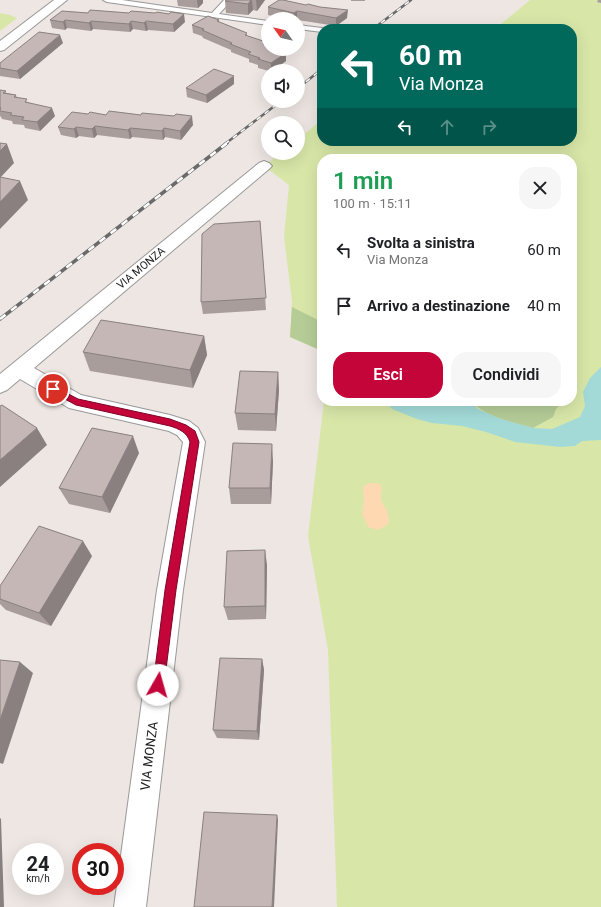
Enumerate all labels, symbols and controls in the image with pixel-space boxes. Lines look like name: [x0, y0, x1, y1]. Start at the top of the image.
north arrow: [261, 12, 305, 56]
map controls: [261, 12, 305, 160]
text: 60 m: [399, 39, 462, 72]
icon: left: [333, 40, 385, 92]
button: sound: [261, 64, 305, 108]
text: Via Monza: [399, 73, 484, 94]
button: search: [261, 116, 305, 160]
icon: left: [394, 116, 416, 138]
icon: ahead: [436, 116, 458, 138]
icon: right: [478, 116, 500, 138]
text: 1 min: [333, 167, 393, 195]
button: close: [519, 167, 561, 209]
text: 100 m · 15:11: [333, 196, 412, 211]
text: Svolta a sinistra: [367, 234, 475, 252]
icon: left: [333, 239, 355, 261]
text: 60 m: [527, 241, 561, 259]
street label: VIA MONZA: [114, 244, 168, 292]
text: Via Monza: [367, 252, 428, 267]
icon: arrive: [333, 295, 355, 317]
text: Arrivo a destinazione: [367, 297, 510, 315]
text: 40 m: [527, 297, 561, 315]
button: Esci: [333, 352, 443, 398]
button: Condividi: [451, 352, 561, 398]
pin: [36, 372, 70, 406]
icon: arrive: [42, 378, 64, 400]
position arrow: [137, 664, 179, 706]
street label: VIA MONZA: [137, 720, 161, 791]
speed limit sign: 30: [72, 843, 124, 895]
text: 24: [27, 852, 49, 876]
text: km/h: [26, 873, 50, 884]

